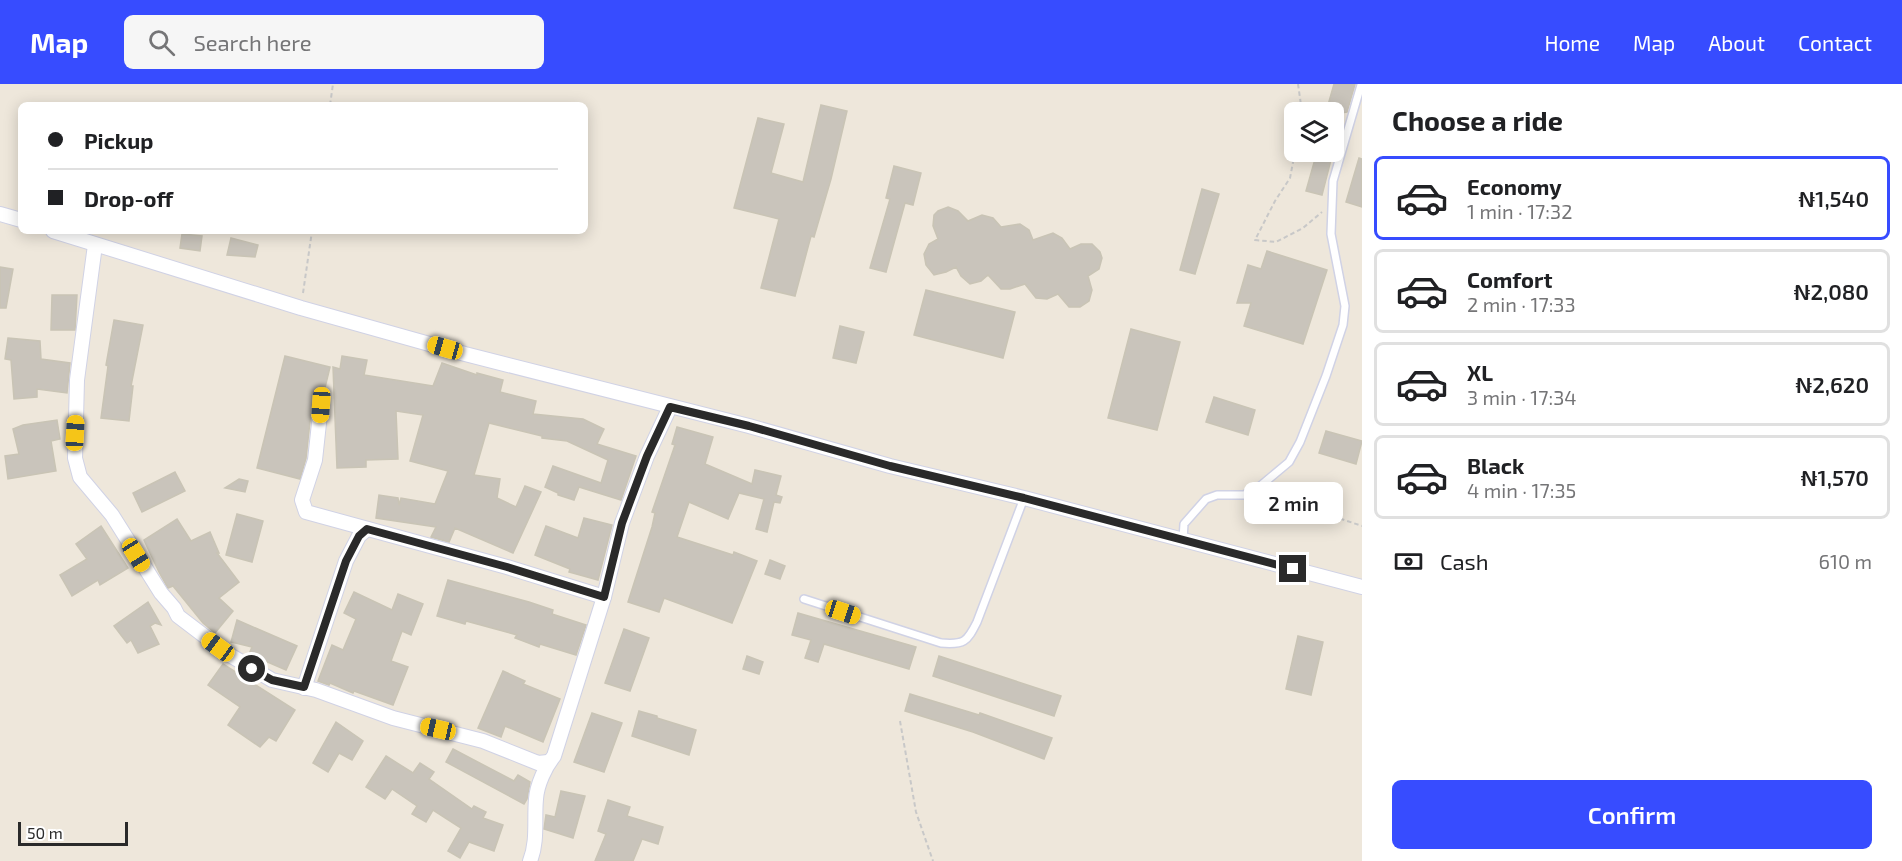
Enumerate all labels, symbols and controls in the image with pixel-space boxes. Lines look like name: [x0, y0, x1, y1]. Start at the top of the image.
search box: [124, 15, 544, 69]
text: Map: [30, 25, 88, 59]
icon: search: [145, 26, 178, 59]
text: Search here: [193, 29, 312, 55]
text: Home: [1544, 30, 1600, 55]
text: Map: [1633, 30, 1675, 55]
text: About: [1708, 30, 1765, 55]
text: Contact: [1798, 30, 1872, 55]
map controls: [1284, 102, 1344, 162]
button: layers: [1284, 102, 1344, 162]
text: Choose a ride: [1392, 104, 1563, 136]
text: Pickup: [84, 127, 153, 153]
icon: car: [1395, 171, 1449, 225]
text: Economy: [1467, 173, 1562, 199]
text: Drop-off: [84, 185, 173, 211]
text: ₦1,540: [1798, 185, 1869, 211]
text: 1 min · 17:32: [1467, 199, 1572, 223]
icon: car: [1395, 264, 1449, 318]
text: Comfort: [1467, 266, 1552, 292]
text: ₦2,080: [1793, 278, 1869, 304]
text: 2 min · 17:33: [1467, 292, 1576, 316]
car: [425, 334, 465, 362]
icon: car: [1395, 357, 1449, 411]
text: XL: [1467, 359, 1493, 385]
text: ₦2,620: [1795, 371, 1869, 397]
text: 3 min · 17:34: [1467, 385, 1577, 409]
car: [311, 386, 331, 424]
car: [65, 415, 85, 451]
icon: car: [1395, 450, 1449, 504]
text: Black: [1467, 452, 1524, 478]
text: ₦1,570: [1801, 464, 1869, 490]
text: 4 min · 17:35: [1467, 478, 1576, 502]
callout: 2 min: [1244, 482, 1342, 524]
text: 2 min: [1268, 491, 1319, 515]
car: [119, 535, 153, 575]
icon: cash: [1392, 545, 1425, 578]
text: Cash: [1440, 548, 1489, 574]
text: 610 m: [1819, 549, 1872, 573]
route end: [1279, 555, 1306, 582]
car: [823, 598, 863, 626]
car: [198, 629, 238, 665]
route start: [238, 655, 265, 682]
car: [418, 716, 458, 742]
button: Confirm: [1392, 780, 1872, 849]
scale bar: [18, 819, 128, 846]
text: 50 m: [27, 823, 63, 842]

